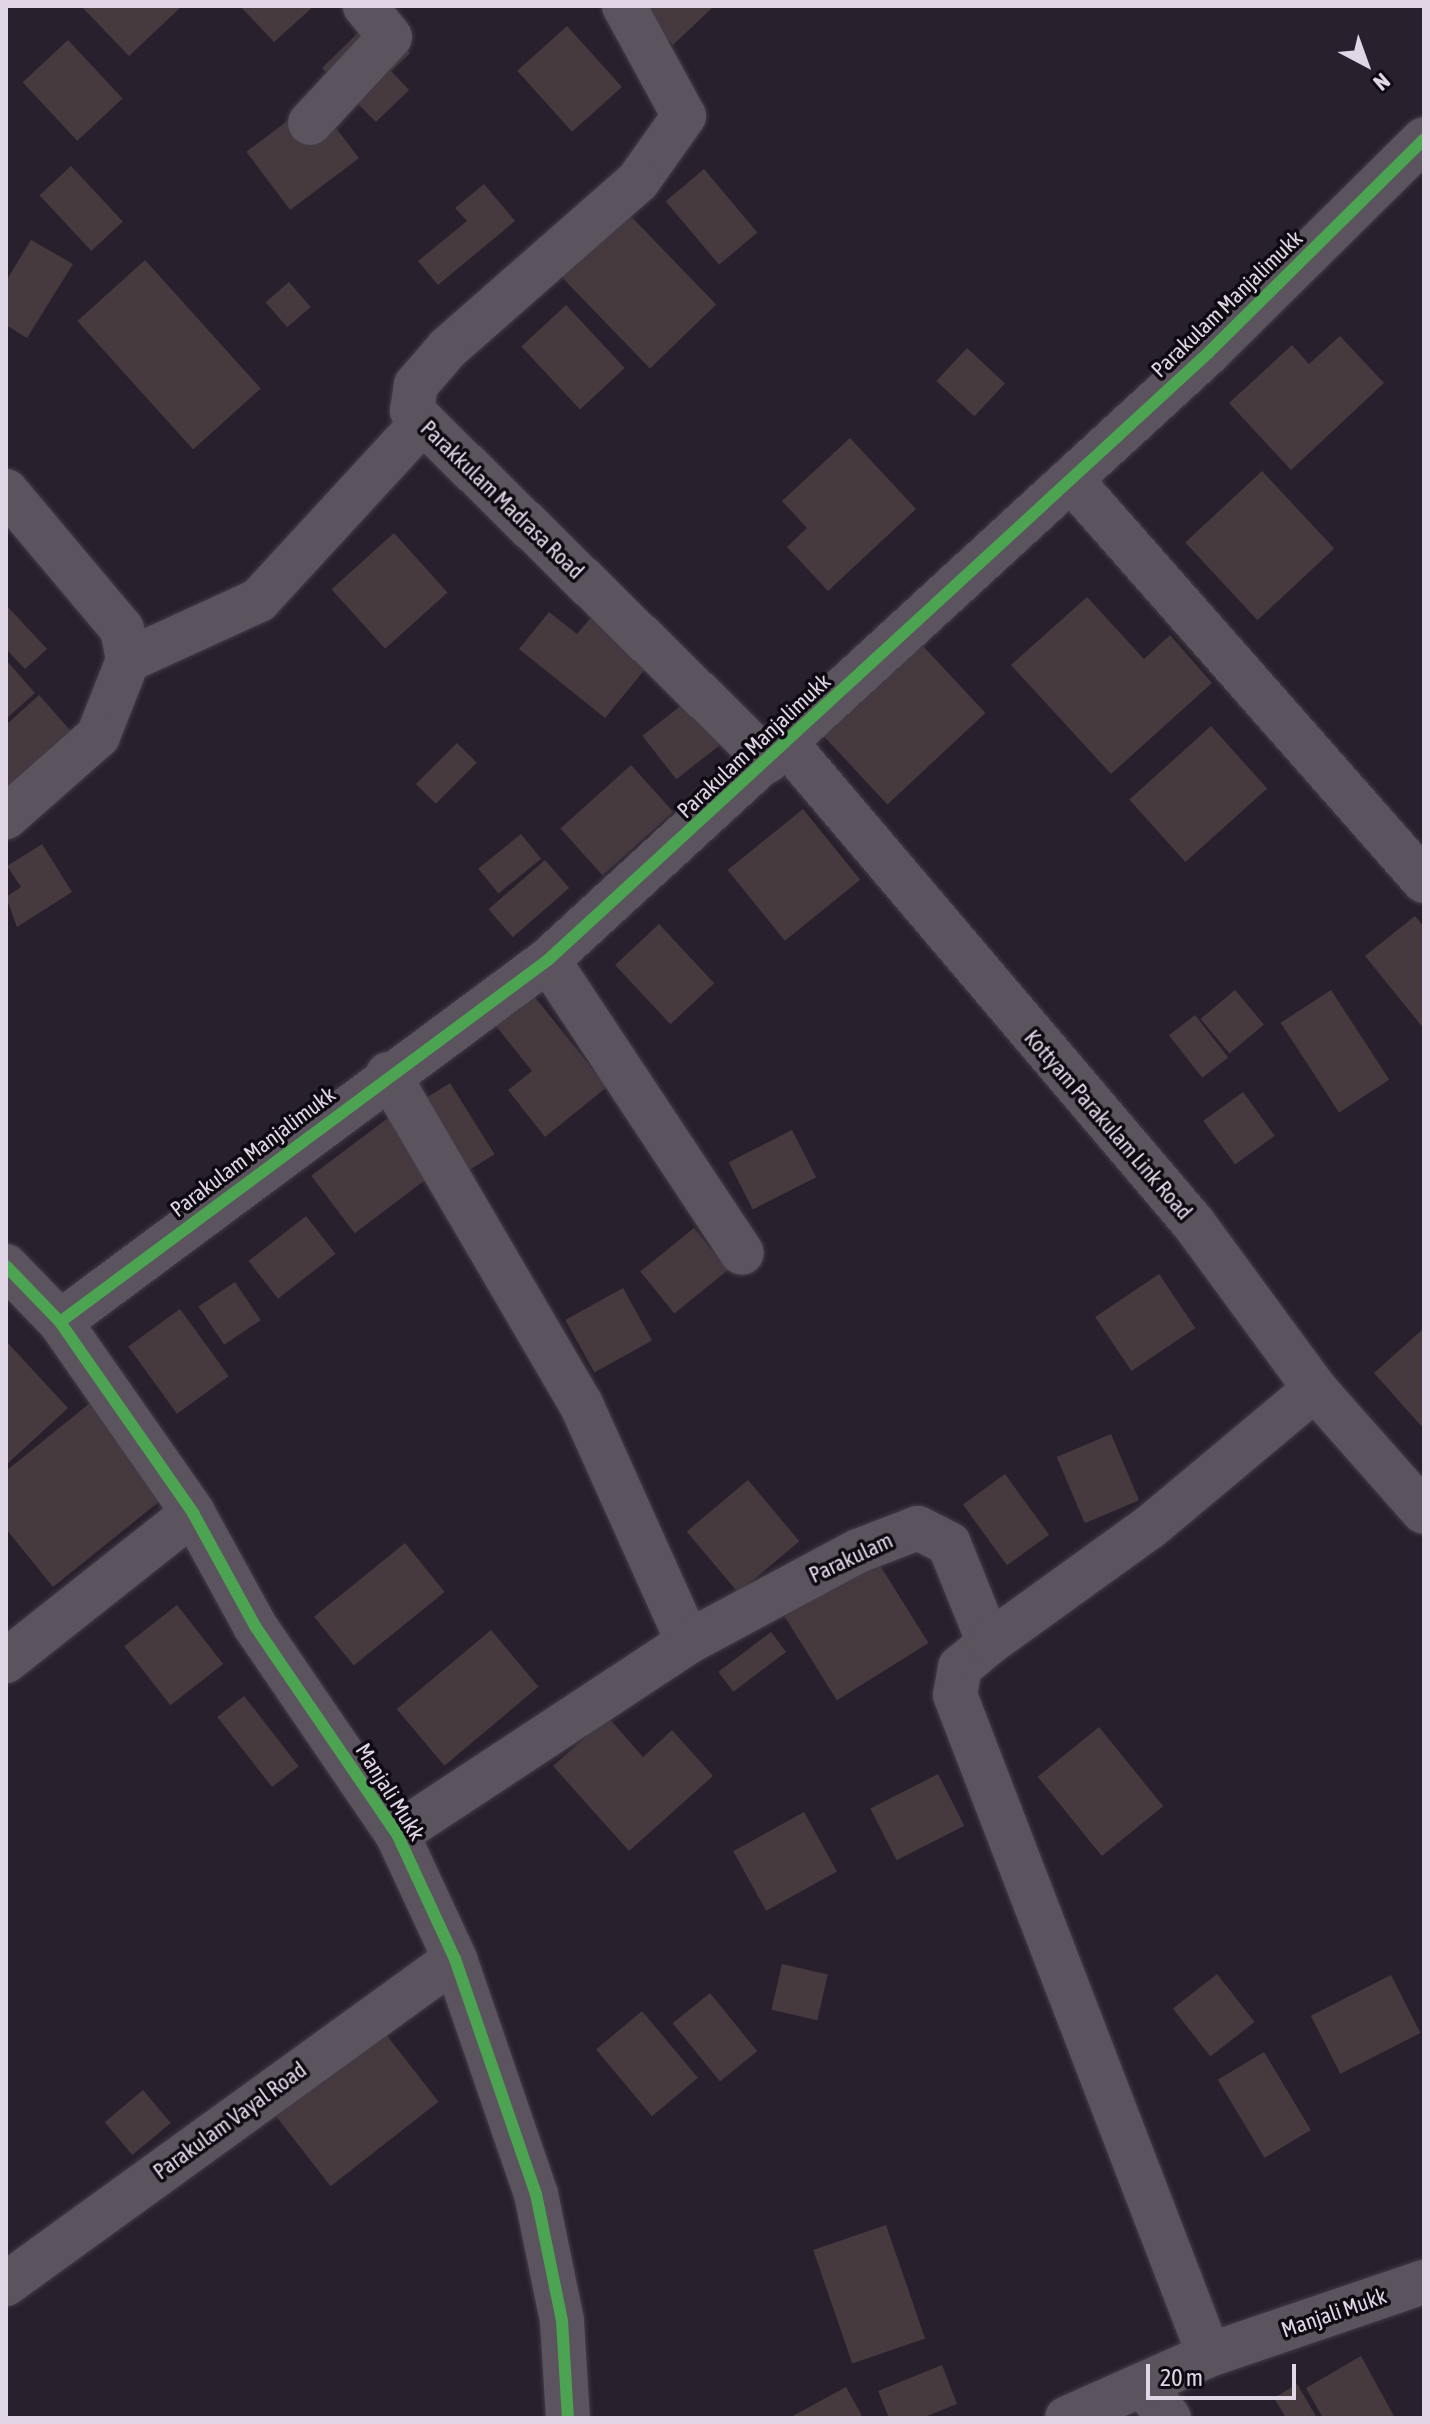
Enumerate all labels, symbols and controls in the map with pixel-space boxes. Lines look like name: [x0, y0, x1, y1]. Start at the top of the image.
north arrow: [1326, 24, 1406, 104]
text: N: [1368, 68, 1395, 96]
street label: Parakulam Manjalimukk: [1146, 225, 1308, 383]
street label: Parakkulam Madrasa Road: [415, 415, 589, 585]
street label: Parakulam Manjalimukk: [672, 668, 836, 824]
street label: Kottyam Parakulam Link Road: [1019, 1025, 1197, 1225]
street label: Parakulam Manjalimukk: [165, 1081, 341, 1223]
street label: Parakulam: [805, 1527, 897, 1589]
street label: Manjali Mukk: [350, 1739, 430, 1845]
street label: Parakulam Vayal Road: [148, 2057, 312, 2185]
street label: Manjali Mukk: [1278, 2283, 1390, 2343]
scale bar: [1150, 2348, 1300, 2398]
text: 20 m: [1160, 2364, 1203, 2391]

